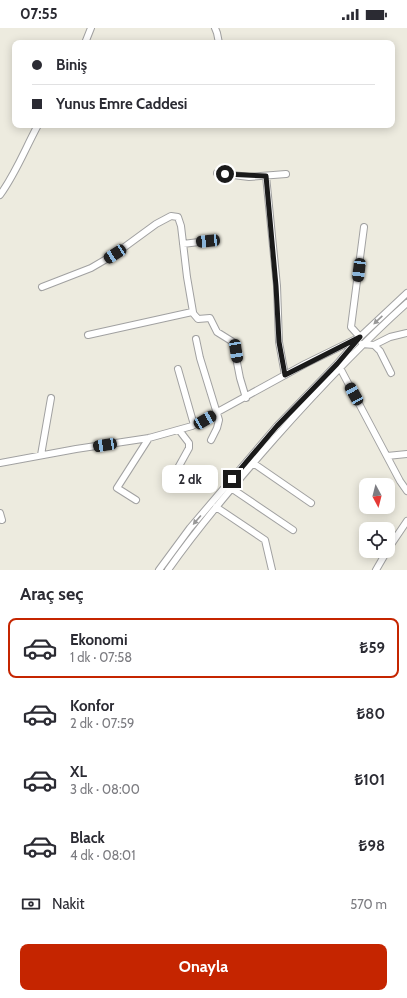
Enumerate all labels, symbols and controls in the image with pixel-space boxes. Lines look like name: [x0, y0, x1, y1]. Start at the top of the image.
text: 07:55: [20, 5, 58, 23]
text: Biniş: [56, 56, 87, 74]
text: Yunus Emre Caddesi: [56, 95, 187, 113]
route start: [216, 165, 234, 183]
car: [195, 234, 221, 248]
car: [102, 242, 128, 266]
car: [352, 257, 366, 283]
one-way arrow: [373, 315, 383, 325]
car: [228, 338, 244, 364]
car: [343, 381, 365, 407]
car: [192, 409, 218, 431]
car: [92, 437, 118, 453]
callout: 2 dk: [162, 465, 218, 493]
route end: [223, 470, 241, 488]
text: 2 dk: [178, 471, 202, 487]
north arrow: [359, 478, 395, 514]
map controls: [359, 478, 395, 558]
one-way arrow: [193, 515, 202, 524]
button: locate: [359, 522, 395, 558]
text: Araç seç: [20, 583, 83, 605]
icon: car: [22, 630, 58, 666]
text: Ekonomi: [70, 631, 128, 649]
text: ₺59: [360, 639, 385, 657]
text: 1 dk · 07:58: [70, 649, 132, 665]
icon: car: [22, 696, 58, 732]
text: Konfor: [70, 697, 114, 715]
text: ₺80: [356, 705, 385, 723]
text: 2 dk · 07:59: [70, 715, 134, 731]
icon: car: [22, 762, 58, 798]
text: XL: [70, 763, 87, 781]
text: ₺101: [354, 771, 385, 789]
text: 3 dk · 08:00: [70, 781, 140, 797]
icon: car: [22, 828, 58, 864]
text: Black: [70, 829, 105, 847]
text: ₺98: [359, 837, 385, 855]
text: 4 dk · 08:01: [70, 847, 135, 863]
icon: cash: [20, 893, 42, 915]
text: Nakit: [52, 895, 85, 913]
text: 570 m: [350, 896, 387, 912]
button: Onayla: [20, 944, 387, 990]

